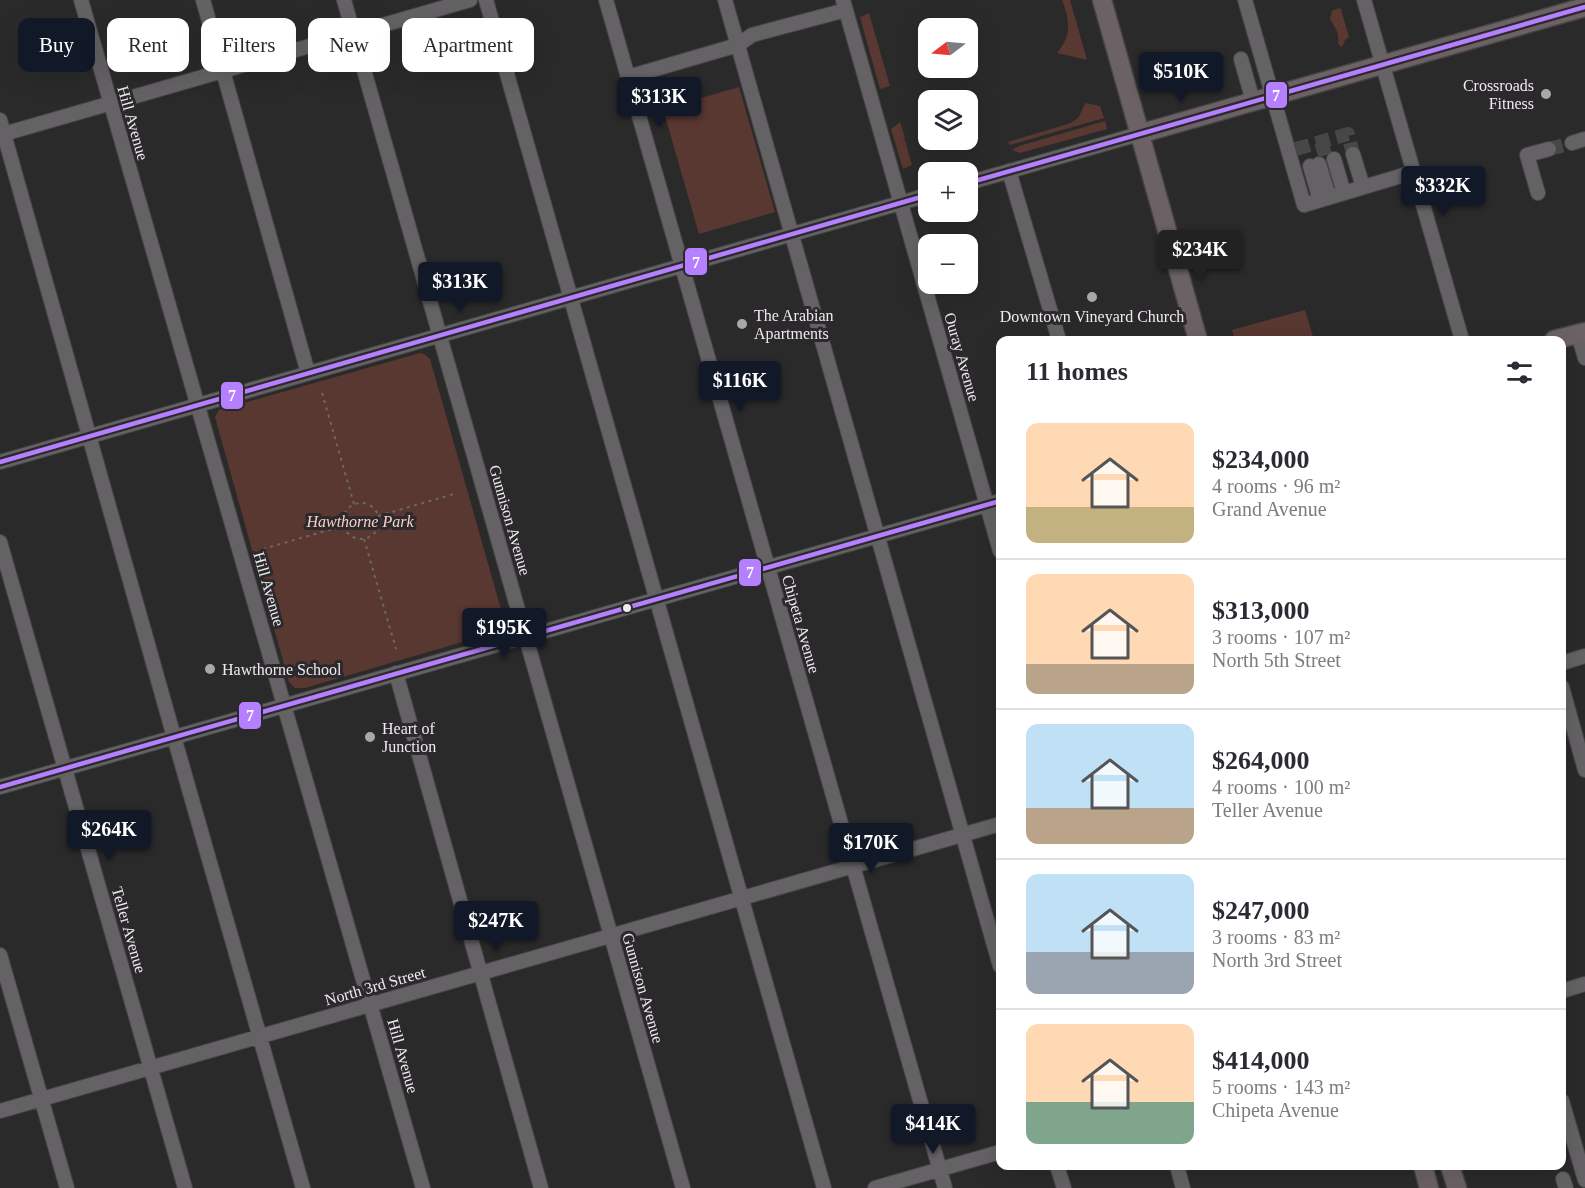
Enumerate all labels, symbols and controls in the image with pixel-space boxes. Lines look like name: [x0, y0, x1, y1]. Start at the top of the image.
chip: Buy: [18, 18, 95, 72]
chip: Rent: [107, 18, 189, 72]
chip: Filters: [201, 18, 296, 72]
chip: New: [308, 18, 390, 72]
chip: Apartment: [402, 18, 534, 72]
north arrow: [918, 18, 978, 78]
map controls: [918, 18, 978, 294]
pin: $510K: [1139, 52, 1223, 103]
text: $510K: [1153, 60, 1209, 82]
pin: $313K: [617, 77, 701, 128]
place label: Crossroads Fitness: [1463, 77, 1534, 112]
line badge: 7: [1265, 81, 1288, 109]
street label: Hill Avenue: [114, 84, 152, 162]
text: $313K: [631, 85, 687, 107]
text: 7: [1272, 87, 1280, 104]
marker: Crossroads Fitness: [1539, 87, 1553, 101]
button: layers: [918, 90, 978, 150]
button: +: [918, 162, 978, 222]
pin: $332K: [1401, 166, 1485, 217]
text: $332K: [1415, 174, 1471, 196]
pin: $234K: [1158, 230, 1242, 281]
button: −: [918, 234, 978, 294]
text: $234K: [1172, 238, 1228, 260]
line badge: 7: [684, 247, 708, 276]
text: 7: [692, 254, 700, 271]
pin: $313K: [418, 262, 502, 313]
text: $313K: [432, 270, 488, 292]
marker: Downtown Vineyard Church: [1085, 290, 1099, 304]
place label: The Arabian Apartments: [754, 307, 834, 343]
place label: Downtown Vineyard Church: [1000, 308, 1184, 326]
street label: Ouray Avenue: [940, 311, 983, 404]
marker: The Arabian Apartments: [735, 317, 749, 331]
icon: filters: [1503, 356, 1536, 389]
text: 11 homes: [1026, 357, 1128, 386]
pin: $116K: [698, 361, 782, 412]
text: $116K: [713, 369, 767, 391]
line badge: 7: [220, 381, 244, 410]
text: 7: [228, 387, 236, 404]
text: $234,000: [1212, 445, 1310, 474]
icon: home: [1074, 447, 1146, 519]
street label: Gunnison Avenue: [486, 463, 534, 577]
text: 4 rooms · 96 m²: [1212, 475, 1340, 497]
text: Grand Avenue: [1212, 498, 1327, 520]
park label: Hawthorne Park: [305, 513, 414, 530]
street label: Hill Avenue: [250, 550, 288, 628]
line badge: 7: [738, 558, 762, 587]
text: 7: [746, 564, 754, 581]
street label: Chipeta Avenue: [778, 573, 823, 675]
text: $313,000: [1212, 596, 1310, 625]
icon: home: [1074, 598, 1146, 670]
unlabelled marker: [621, 602, 633, 614]
pin: $195K: [462, 608, 546, 659]
text: $195K: [476, 616, 532, 638]
text: 3 rooms · 107 m²: [1212, 626, 1350, 648]
text: North 5th Street: [1212, 649, 1341, 671]
place label: Hawthorne School: [222, 661, 342, 678]
marker: Hawthorne School: [203, 662, 217, 676]
line badge: 7: [238, 701, 262, 730]
text: 7: [246, 707, 254, 724]
place label: Heart of Junction: [382, 720, 436, 755]
marker: Heart of Junction: [363, 730, 377, 744]
text: $264,000: [1212, 746, 1310, 775]
icon: home: [1074, 748, 1146, 820]
text: 4 rooms · 100 m²: [1212, 776, 1350, 798]
text: Teller Avenue: [1212, 799, 1323, 821]
pin: $264K: [67, 810, 151, 861]
text: $264K: [81, 818, 137, 840]
pin: $170K: [829, 823, 913, 874]
text: $170K: [843, 831, 899, 853]
street label: Teller Avenue: [109, 885, 149, 975]
text: $247,000: [1212, 896, 1310, 925]
icon: home: [1074, 898, 1146, 970]
pin: $247K: [454, 901, 538, 952]
text: $247K: [468, 909, 524, 931]
text: 3 rooms · 83 m²: [1212, 926, 1340, 948]
street label: Gunnison Avenue: [619, 931, 667, 1045]
text: North 3rd Street: [1212, 949, 1342, 971]
street label: North 3rd Street: [323, 963, 428, 1009]
street label: Hill Avenue: [384, 1017, 422, 1095]
text: $414,000: [1212, 1046, 1310, 1075]
icon: home: [1074, 1048, 1146, 1120]
text: 5 rooms · 143 m²: [1212, 1076, 1350, 1098]
text: Chipeta Avenue: [1212, 1099, 1339, 1121]
pin: $414K: [891, 1104, 975, 1155]
text: $414K: [905, 1112, 961, 1134]

